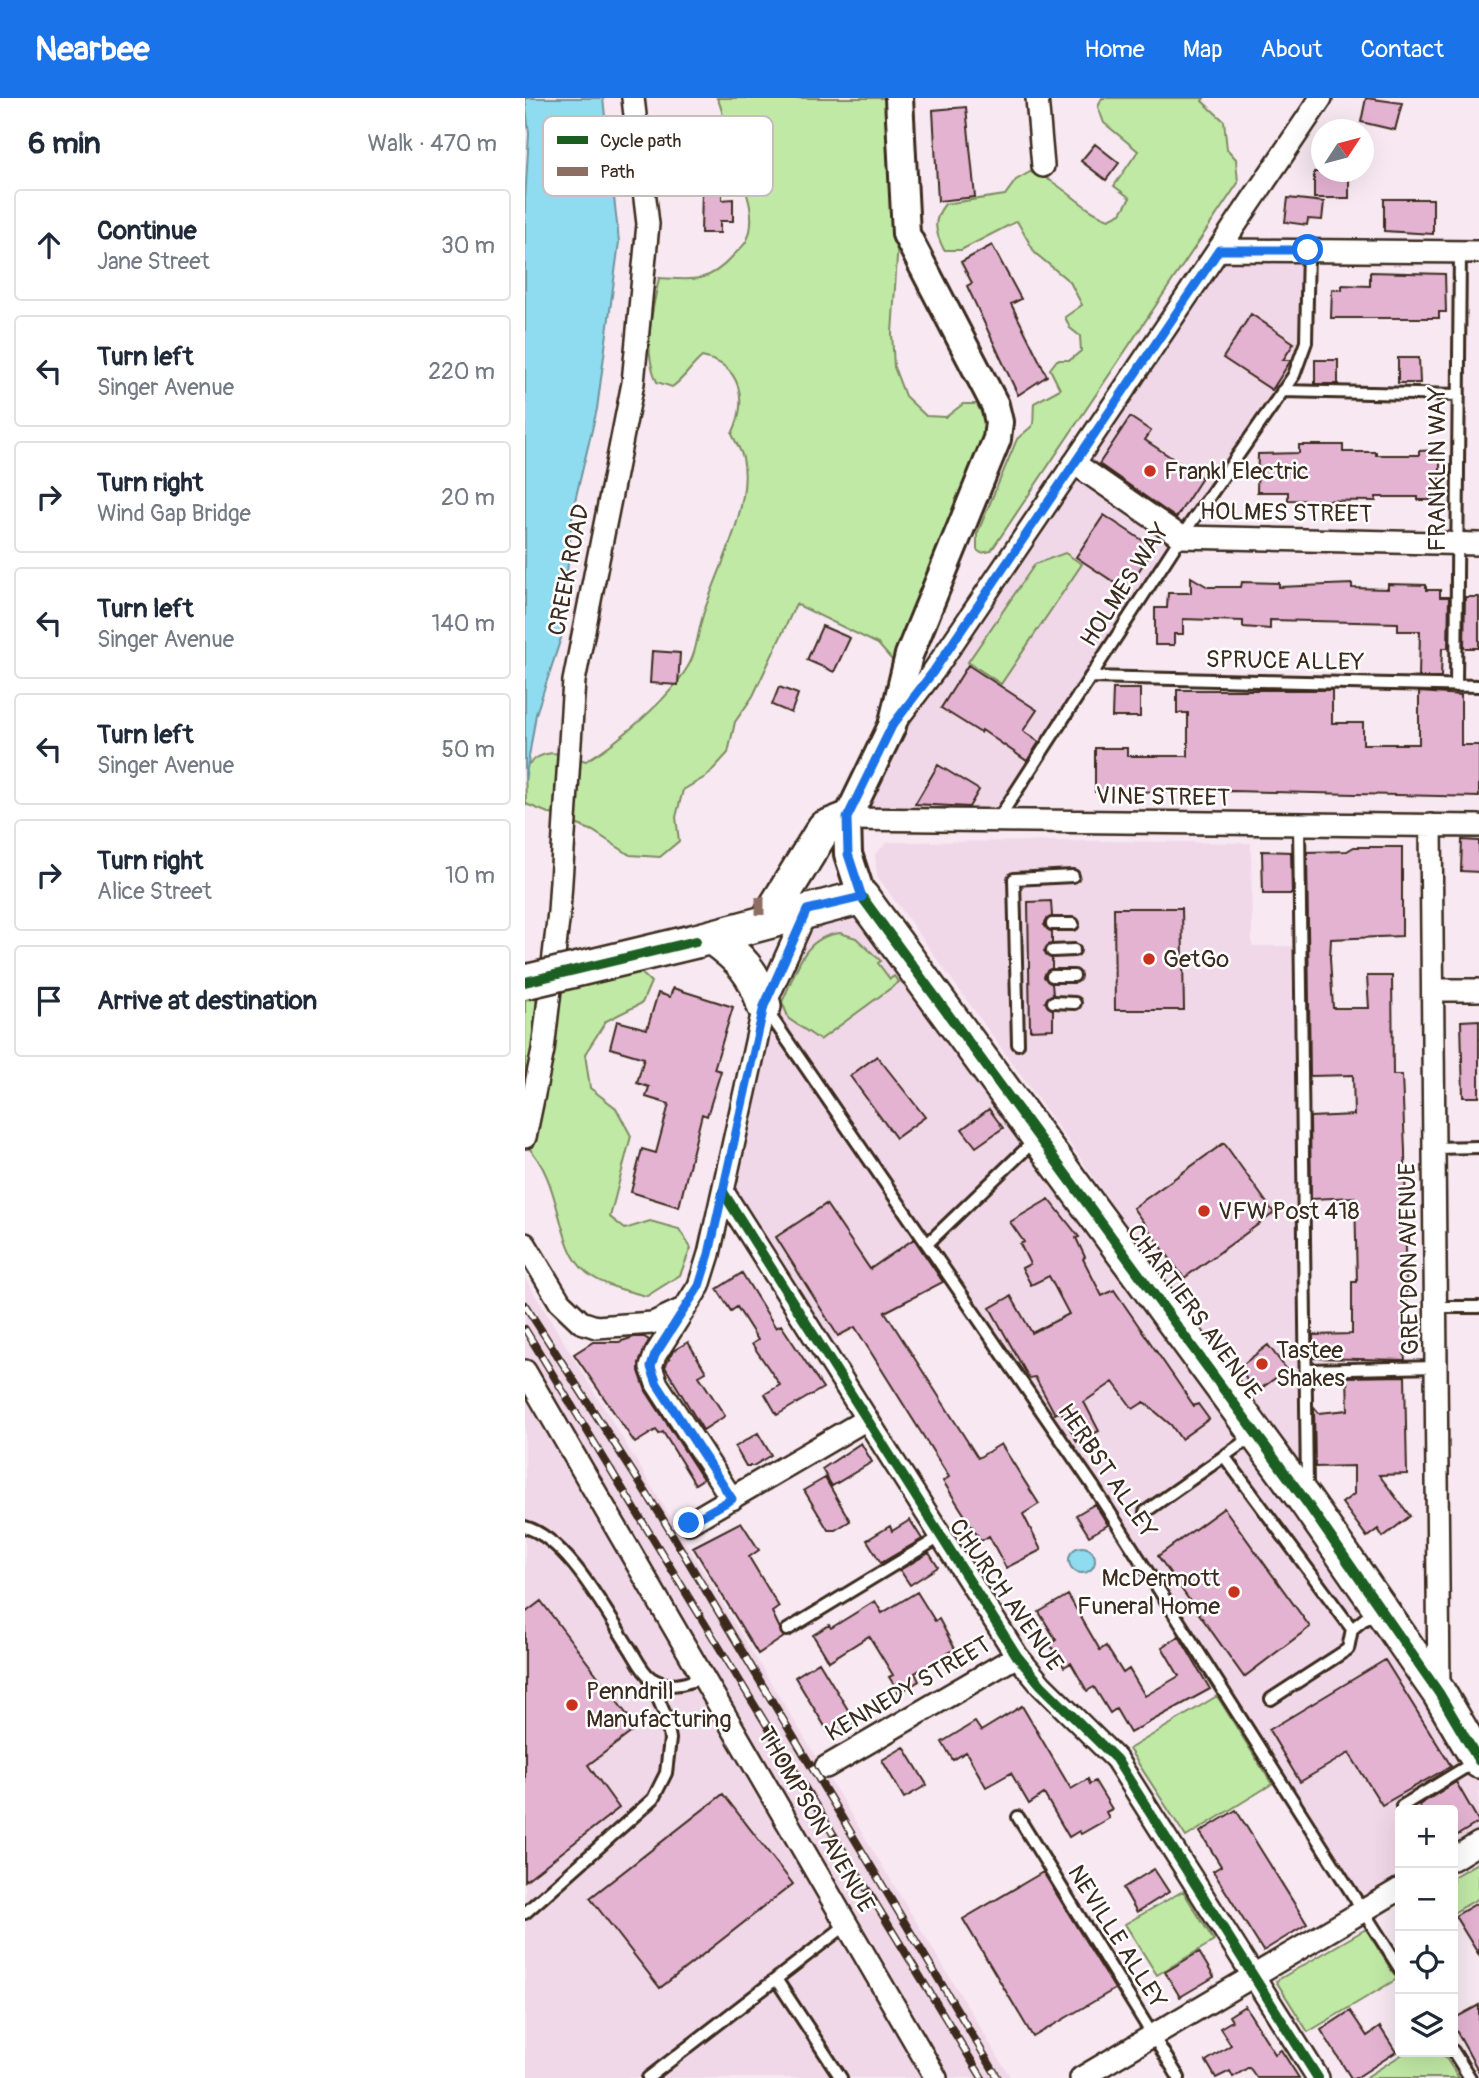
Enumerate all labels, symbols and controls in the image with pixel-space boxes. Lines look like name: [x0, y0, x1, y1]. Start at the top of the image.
text: Nearbee: [35, 29, 149, 70]
text: Home: [1084, 35, 1145, 64]
text: Map: [1183, 35, 1223, 64]
text: About: [1261, 35, 1323, 64]
text: Contact: [1361, 35, 1444, 64]
legend: [543, 116, 773, 196]
north arrow: [1311, 119, 1374, 182]
text: 6 min: [28, 125, 101, 162]
text: Walk · 470 m: [368, 129, 497, 158]
text: Cycle path: [600, 129, 681, 153]
text: Path: [600, 160, 635, 184]
text: Continue: [97, 215, 197, 247]
icon: ahead: [30, 226, 68, 264]
text: 30 m: [441, 231, 495, 260]
route start: [1292, 234, 1323, 265]
text: Jane Street: [97, 247, 210, 276]
text: Turn left: [97, 341, 193, 373]
icon: left: [30, 352, 68, 390]
text: 220 m: [428, 357, 495, 386]
text: Singer Avenue: [97, 373, 234, 402]
street label: FRANKLIN WAY: [1423, 386, 1452, 551]
place label: Frankl Electric: [1164, 457, 1309, 486]
marker: Frankl Electric: [1142, 463, 1158, 479]
text: Turn right: [97, 467, 203, 499]
icon: right: [30, 478, 68, 516]
text: 20 m: [441, 483, 495, 512]
street label: HOLMES STREET: [1200, 497, 1372, 529]
text: Wind Gap Bridge: [97, 499, 251, 528]
street label: CREEK ROAD: [542, 502, 596, 638]
street label: HOLMES WAY: [1074, 518, 1176, 652]
text: Turn left: [97, 593, 193, 625]
icon: left: [30, 604, 68, 642]
text: 140 m: [432, 609, 495, 638]
text: Singer Avenue: [97, 625, 234, 654]
street label: SPRUCE ALLEY: [1205, 645, 1365, 677]
text: Turn left: [97, 719, 193, 751]
icon: left: [30, 730, 68, 768]
text: 50 m: [441, 735, 495, 764]
text: Singer Avenue: [97, 751, 234, 780]
street label: VINE STREET: [1095, 781, 1231, 813]
text: Turn right: [97, 845, 203, 877]
icon: right: [30, 856, 68, 894]
text: 10 m: [445, 861, 495, 890]
text: Alice Street: [97, 877, 212, 906]
place label: GetGo: [1163, 945, 1229, 974]
marker: GetGo: [1141, 951, 1157, 967]
icon: arrive: [30, 982, 68, 1020]
text: Arrive at destination: [97, 985, 317, 1017]
street label: GREYDON AVENUE: [1393, 1163, 1425, 1355]
place label: VFW Post 418: [1218, 1197, 1360, 1226]
marker: VFW Post 418: [1196, 1203, 1212, 1219]
street label: CHARTIERS AVENUE: [1121, 1219, 1267, 1405]
place label: Tastee Shakes: [1276, 1336, 1345, 1393]
marker: Tastee Shakes: [1254, 1356, 1270, 1372]
street label: HERBST ALLEY: [1051, 1398, 1163, 1544]
route end: [673, 1507, 704, 1538]
street label: CHURCH AVENUE: [943, 1513, 1069, 1677]
place label: McDermott Funeral Home: [1077, 1564, 1220, 1621]
marker: McDermott Funeral Home: [1226, 1584, 1242, 1600]
street label: KENNEDY STREET: [820, 1630, 996, 1748]
place label: Penndrill Manufacturing: [586, 1677, 732, 1734]
marker: Penndrill Manufacturing: [564, 1697, 580, 1713]
street label: THOMPSON AVENUE: [751, 1722, 881, 1918]
map controls: [1395, 1805, 1458, 2057]
button: +: [1395, 1805, 1458, 1868]
street label: NEVILLE ALLEY: [1061, 1860, 1173, 2014]
button: −: [1395, 1868, 1458, 1931]
button: locate: [1395, 1931, 1458, 1994]
button: layers: [1395, 1994, 1458, 2057]

